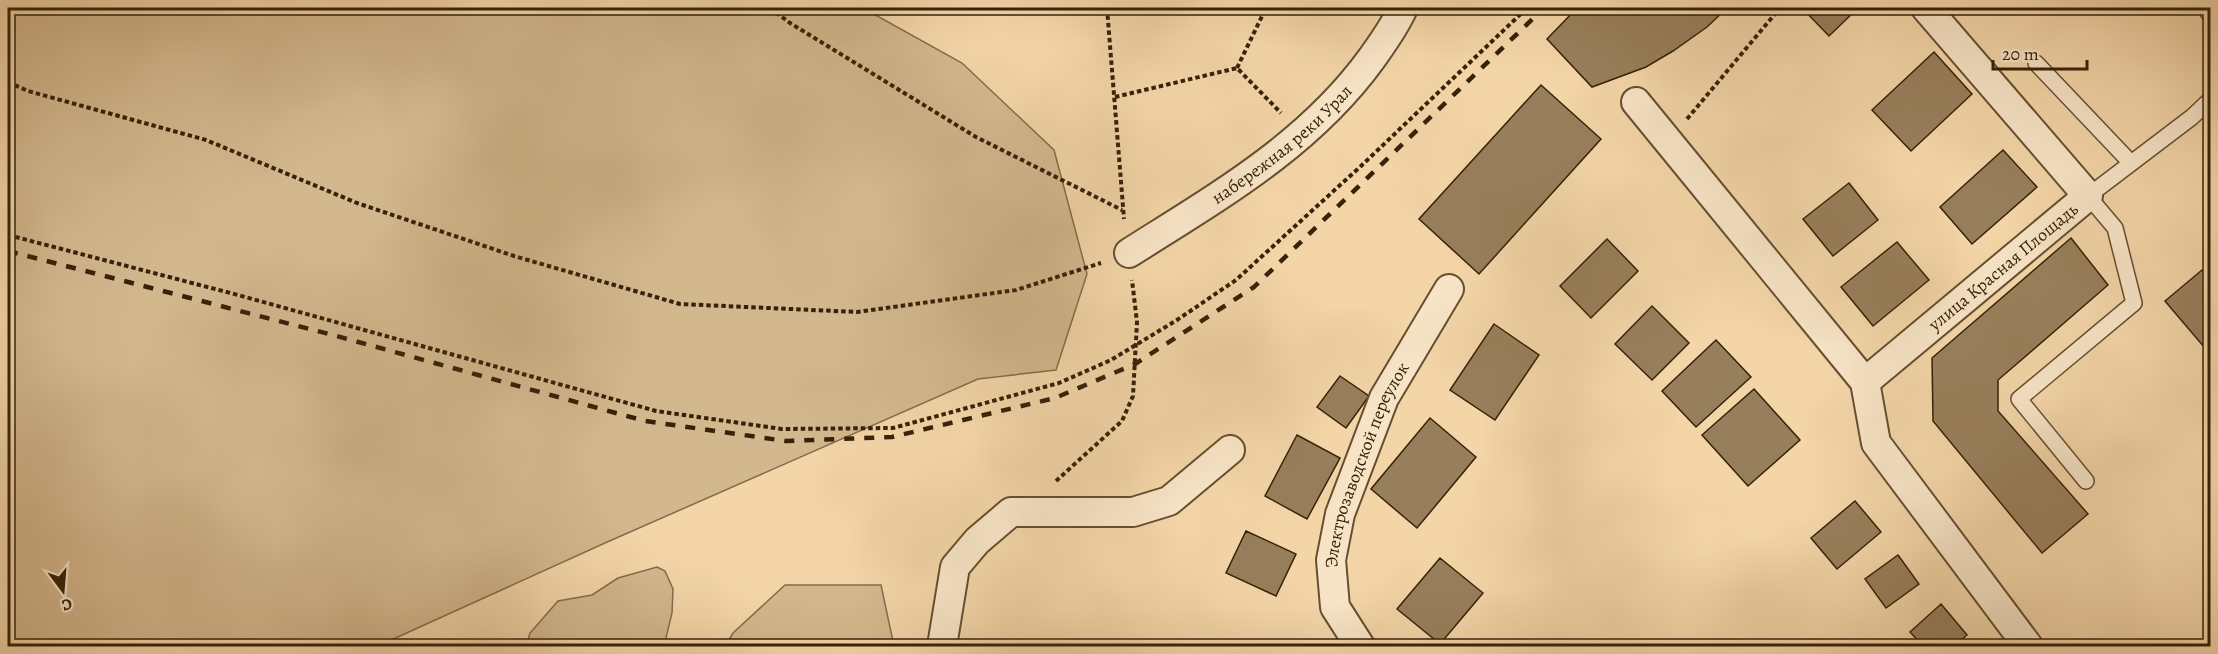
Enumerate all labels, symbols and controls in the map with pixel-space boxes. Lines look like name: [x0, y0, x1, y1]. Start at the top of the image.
scale bar: [1993, 33, 2088, 71]
text: 20 m: [2002, 42, 2039, 66]
street label: набережная реки Урал: [1207, 79, 1358, 209]
street label: улица Красная Площадь: [1923, 197, 2083, 337]
street label: Электрозаводской переулок: [1319, 358, 1415, 569]
north arrow: [33, 561, 93, 621]
text: С: [59, 593, 75, 616]

